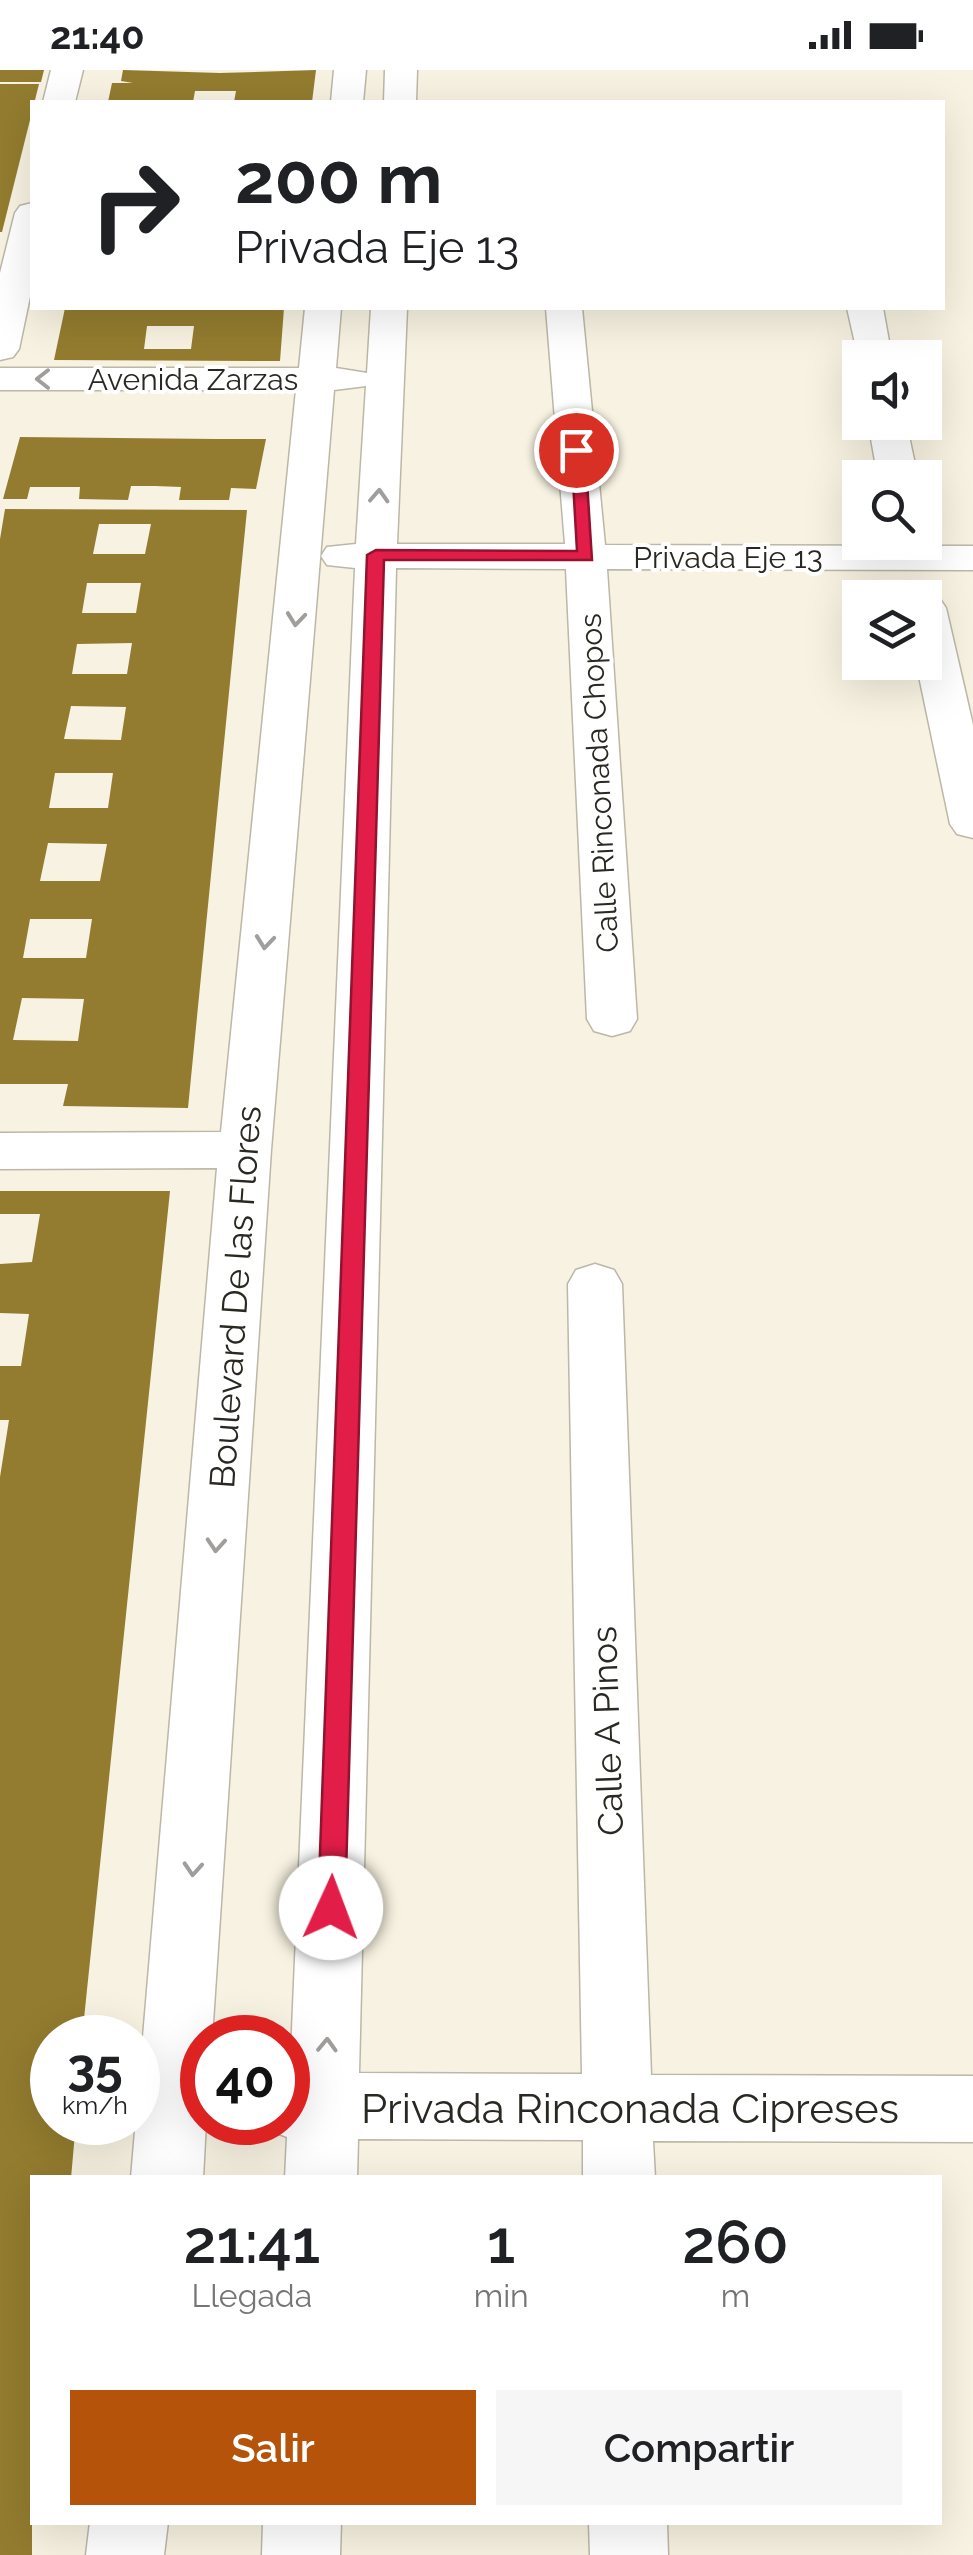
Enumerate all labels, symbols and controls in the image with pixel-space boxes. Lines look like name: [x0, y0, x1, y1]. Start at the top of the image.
text: 21:40: [50, 13, 145, 58]
text: 200 m: [235, 137, 442, 219]
icon: right: [70, 140, 200, 270]
text: Privada Eje 13: [235, 221, 519, 274]
map controls: [842, 340, 942, 680]
button: sound: [842, 340, 942, 440]
street label: Avenida Zarzas: [88, 362, 298, 397]
one-way arrow: [34, 368, 50, 390]
pin: [534, 408, 619, 493]
icon: arrive: [549, 423, 604, 478]
button: search: [842, 460, 942, 560]
one-way arrow: [368, 488, 389, 504]
street label: Privada Eje 13: [633, 540, 823, 575]
button: layers: [842, 580, 942, 680]
one-way arrow: [286, 611, 308, 627]
street label: Calle Rinconada Chopos: [573, 613, 625, 953]
one-way arrow: [255, 934, 276, 950]
street label: Boulevard De las Flores: [201, 1104, 269, 1490]
one-way arrow: [206, 1537, 227, 1553]
street label: Calle A Pinos: [583, 1626, 631, 1836]
position arrow: [279, 1856, 383, 1960]
one-way arrow: [182, 1862, 204, 1878]
speed limit sign: 40: [180, 2015, 310, 2145]
one-way arrow: [316, 2037, 337, 2053]
text: 35: [67, 2038, 123, 2097]
street label: Privada Rinconada Cipreses: [361, 2084, 899, 2133]
text: km/h: [62, 2090, 128, 2120]
text: 21:41: [184, 2207, 320, 2277]
text: 1: [487, 2207, 515, 2277]
text: 260: [682, 2207, 788, 2277]
text: Llegada: [192, 2277, 312, 2314]
text: min: [474, 2277, 529, 2314]
text: m: [721, 2277, 750, 2314]
button: Salir: [70, 2390, 476, 2505]
button: Compartir: [496, 2390, 902, 2505]

